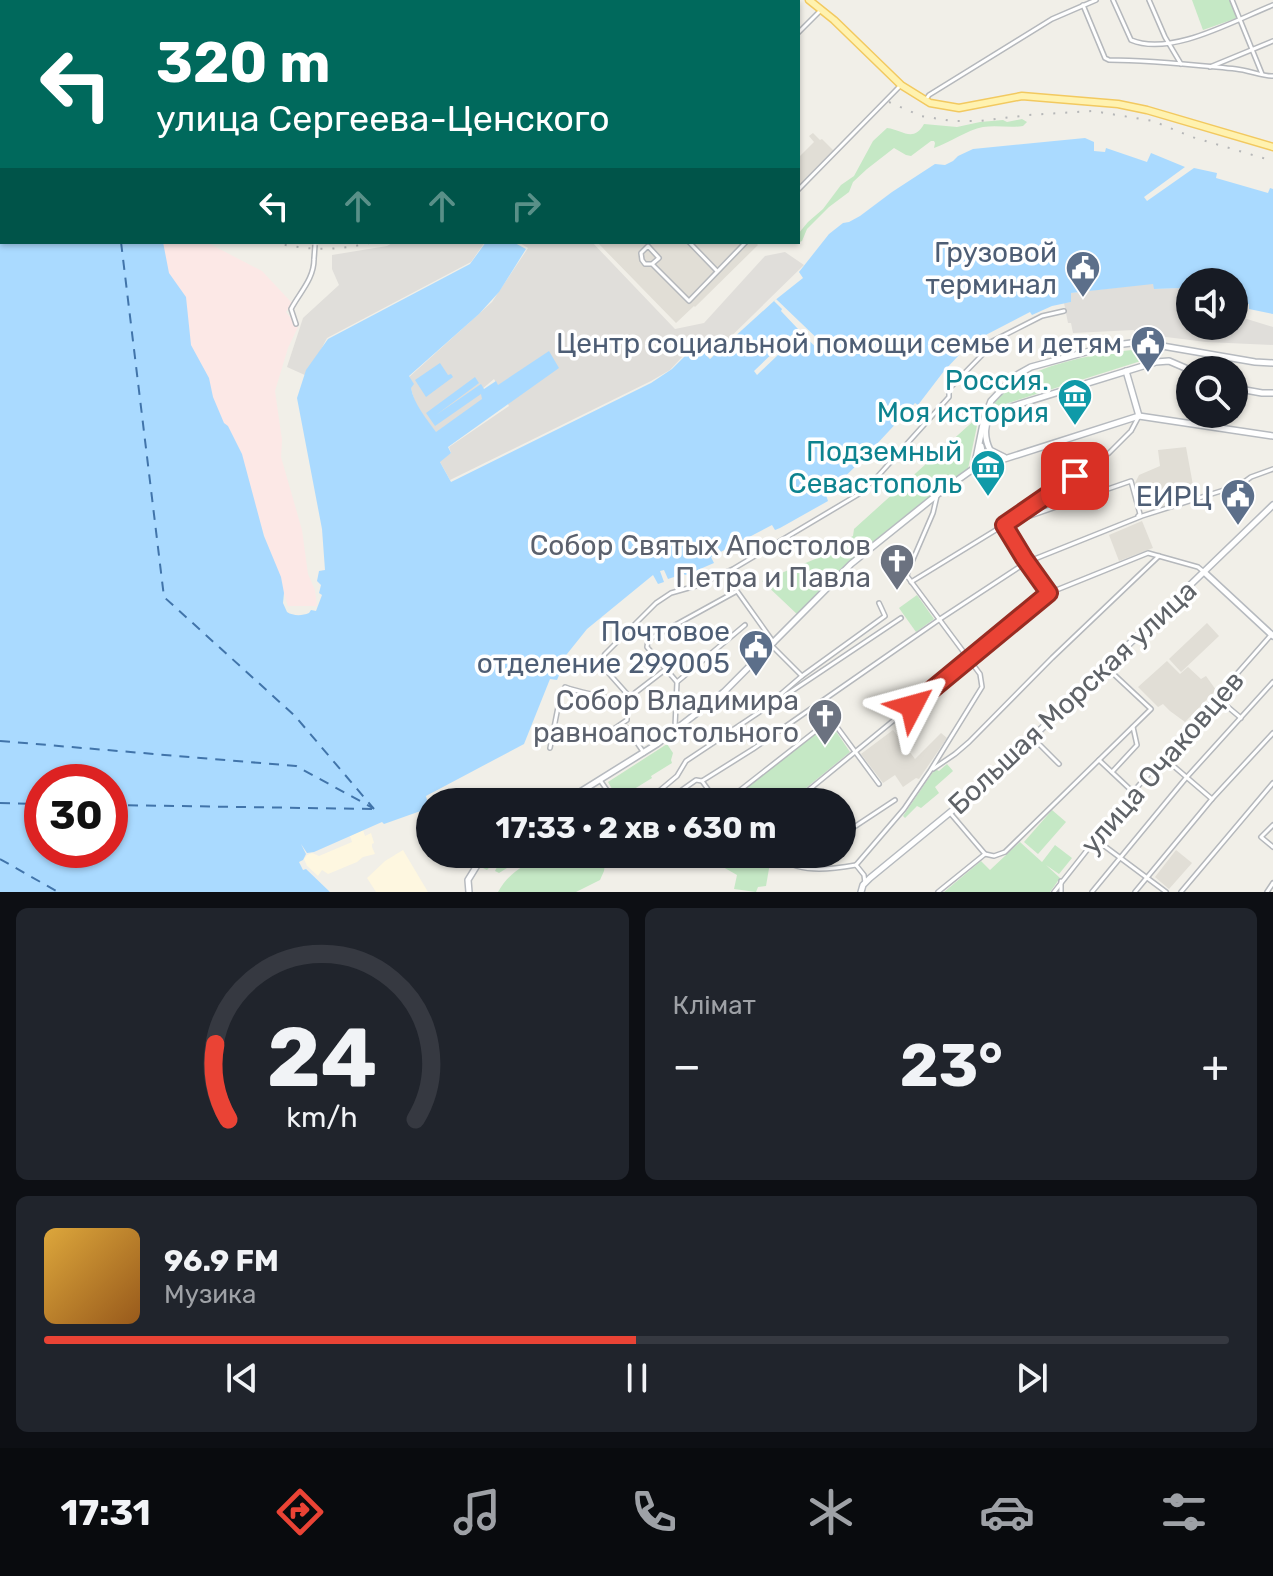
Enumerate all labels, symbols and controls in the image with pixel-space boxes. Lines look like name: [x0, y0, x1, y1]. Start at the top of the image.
text: 320 m: [156, 30, 331, 96]
icon: left: [24, 32, 128, 136]
text: улица Сергеева-Ценского: [156, 97, 610, 140]
icon: left: [252, 184, 296, 228]
icon: ahead: [336, 184, 380, 228]
icon: ahead: [420, 184, 464, 228]
icon: right: [504, 184, 548, 228]
place label: Грузовой терминал: [925, 236, 1057, 301]
public building icon: Грузовой терминал: [1064, 249, 1102, 299]
map controls: [1176, 268, 1248, 428]
button: sound: [1176, 268, 1248, 340]
public building icon: Центр социальной помощи семье и детям: [1129, 324, 1167, 374]
place label: Центр социальной помощи семье и детям: [556, 327, 1122, 360]
button: search: [1176, 356, 1248, 428]
place label: Россия. Моя история: [877, 364, 1049, 429]
museum icon: Россия. Моя история: [1056, 377, 1094, 427]
place label: Подземный Севастополь: [788, 435, 962, 500]
pin: [1041, 442, 1109, 510]
museum icon: Подземный Севастополь: [969, 448, 1007, 498]
icon: arrive: [1053, 454, 1097, 498]
public building icon: ЕИРЦ: [1219, 477, 1257, 527]
place label: ЕИРЦ: [1136, 480, 1212, 513]
place label: Собор Святых Апостолов Петра и Павла: [530, 529, 871, 594]
church icon: Собор Святых Апостолов Петра и Павла: [878, 542, 916, 592]
street label: Большая Морская улица: [941, 574, 1203, 821]
place label: Почтовое отделение 299005: [477, 615, 730, 680]
public building icon: Почтовое отделение 299005: [737, 628, 775, 678]
position arrow: [870, 664, 954, 748]
street label: улица Очаковцев: [1074, 664, 1251, 861]
place label: Собор Владимира равноапостольного: [533, 684, 799, 749]
church icon: Собор Владимира равноапостольного: [806, 697, 844, 747]
speed limit sign: 30: [24, 764, 128, 868]
text: 17:33 · 2 хв · 630 m: [495, 810, 777, 846]
text: Клімат: [673, 990, 756, 1021]
text: 24: [267, 1008, 378, 1107]
text: 23°: [900, 1030, 1003, 1101]
text: −: [673, 1040, 701, 1092]
text: +: [1202, 1040, 1229, 1092]
text: km/h: [287, 1100, 358, 1134]
text: 96.9 FM: [164, 1243, 279, 1279]
text: Музика: [164, 1279, 256, 1310]
icon: previous: [220, 1356, 264, 1400]
icon: pause: [615, 1356, 659, 1400]
icon: next: [1010, 1356, 1054, 1400]
icon: directions: [272, 1484, 328, 1540]
icon: music: [449, 1484, 505, 1540]
icon: phone: [626, 1484, 682, 1540]
icon: climate: [803, 1484, 859, 1540]
icon: car: [979, 1484, 1035, 1540]
icon: filters: [1156, 1484, 1212, 1540]
text: 17:31: [60, 1491, 151, 1534]

